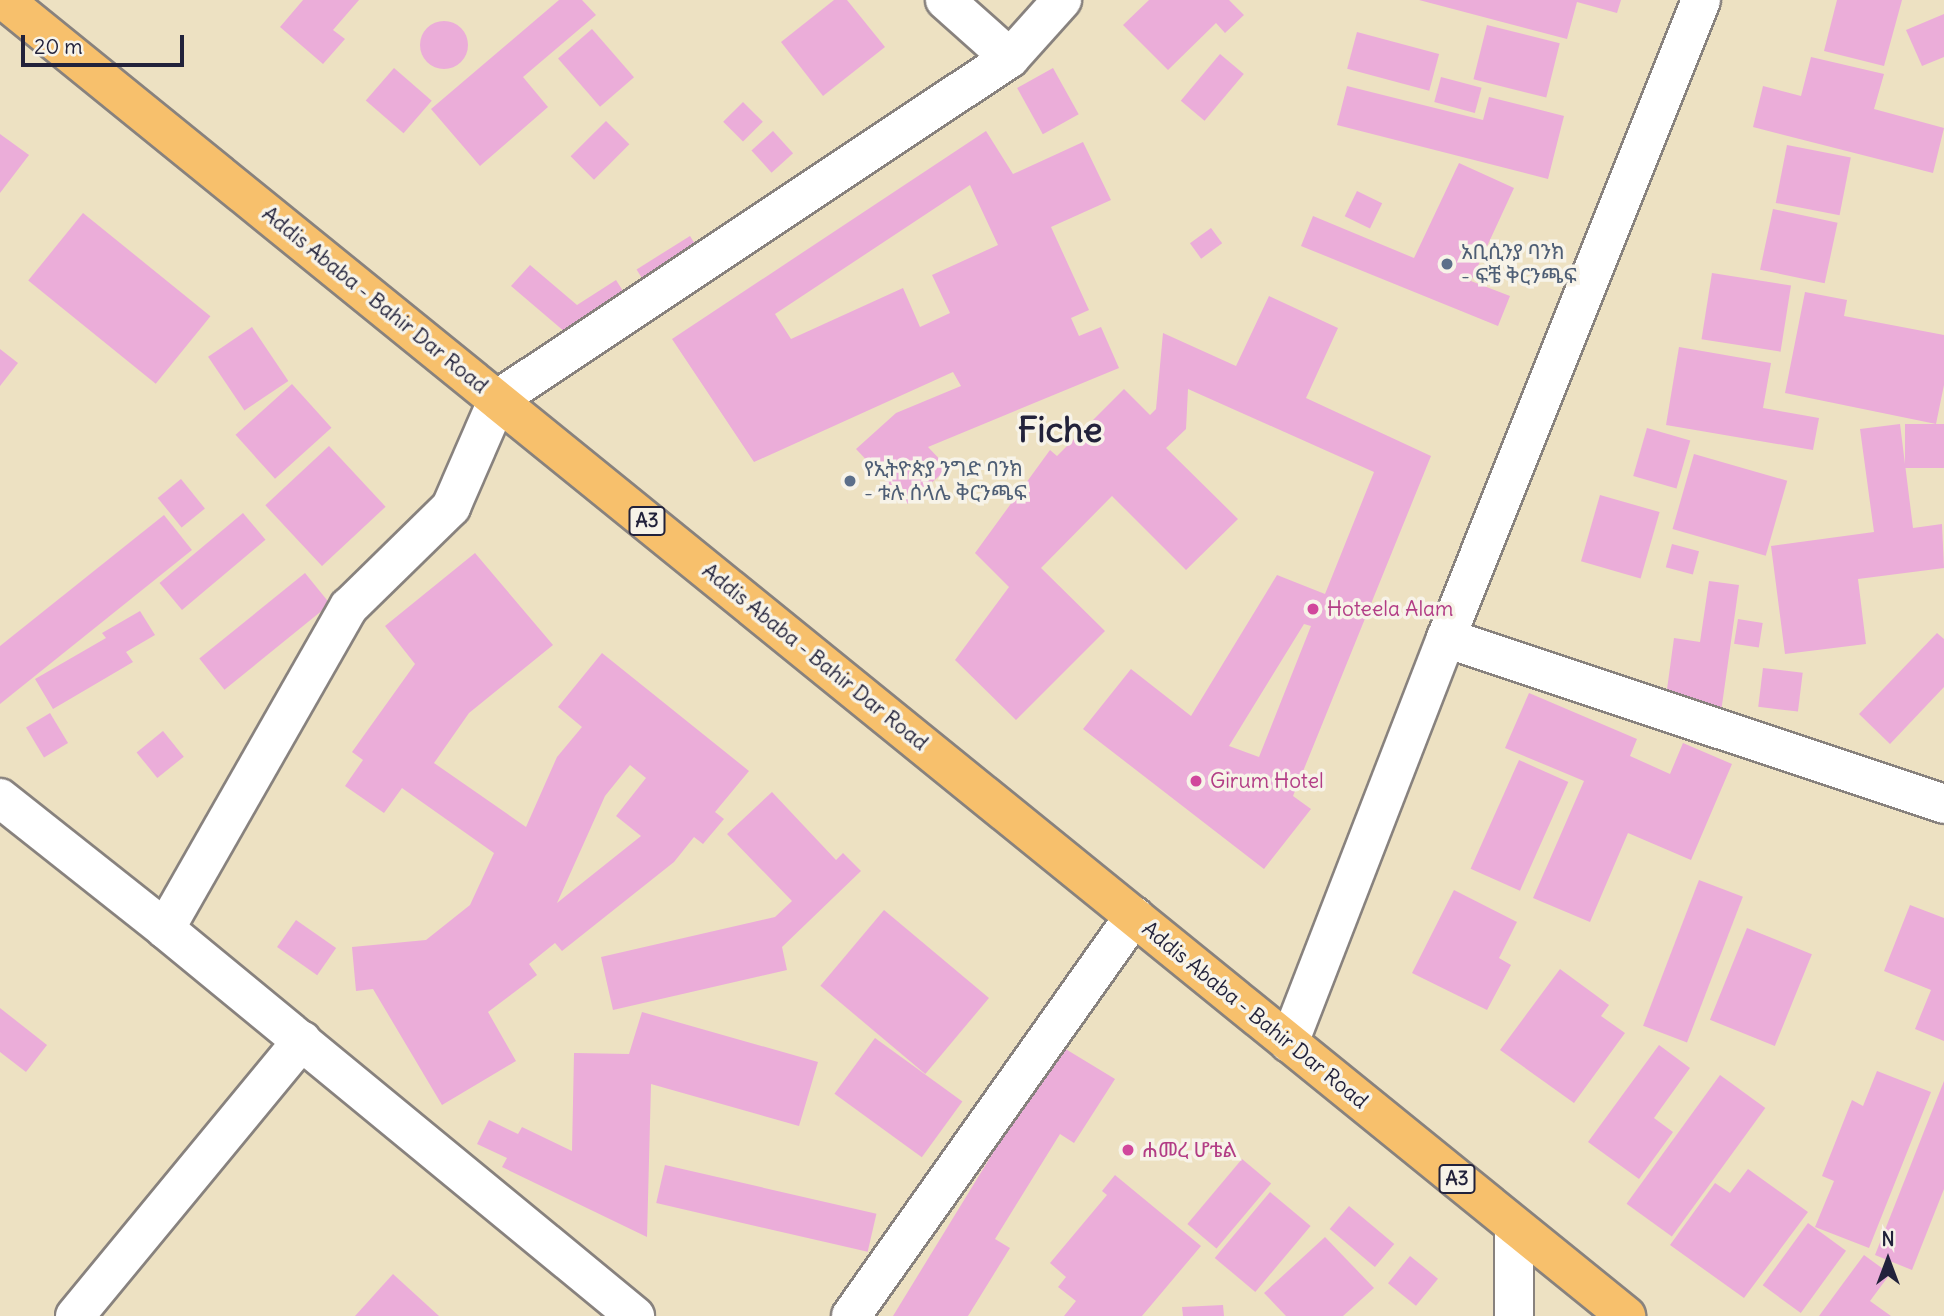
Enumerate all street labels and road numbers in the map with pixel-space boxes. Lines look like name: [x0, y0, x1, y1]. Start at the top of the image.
street label: Addis Ababa - Bahir Dar Road: [257, 201, 493, 399]
road number: A3: [628, 506, 666, 536]
street label: Addis Ababa - Bahir Dar Road: [697, 558, 933, 756]
street label: Addis Ababa - Bahir Dar Road: [1137, 916, 1373, 1114]
road number: A3: [1438, 1163, 1476, 1194]

